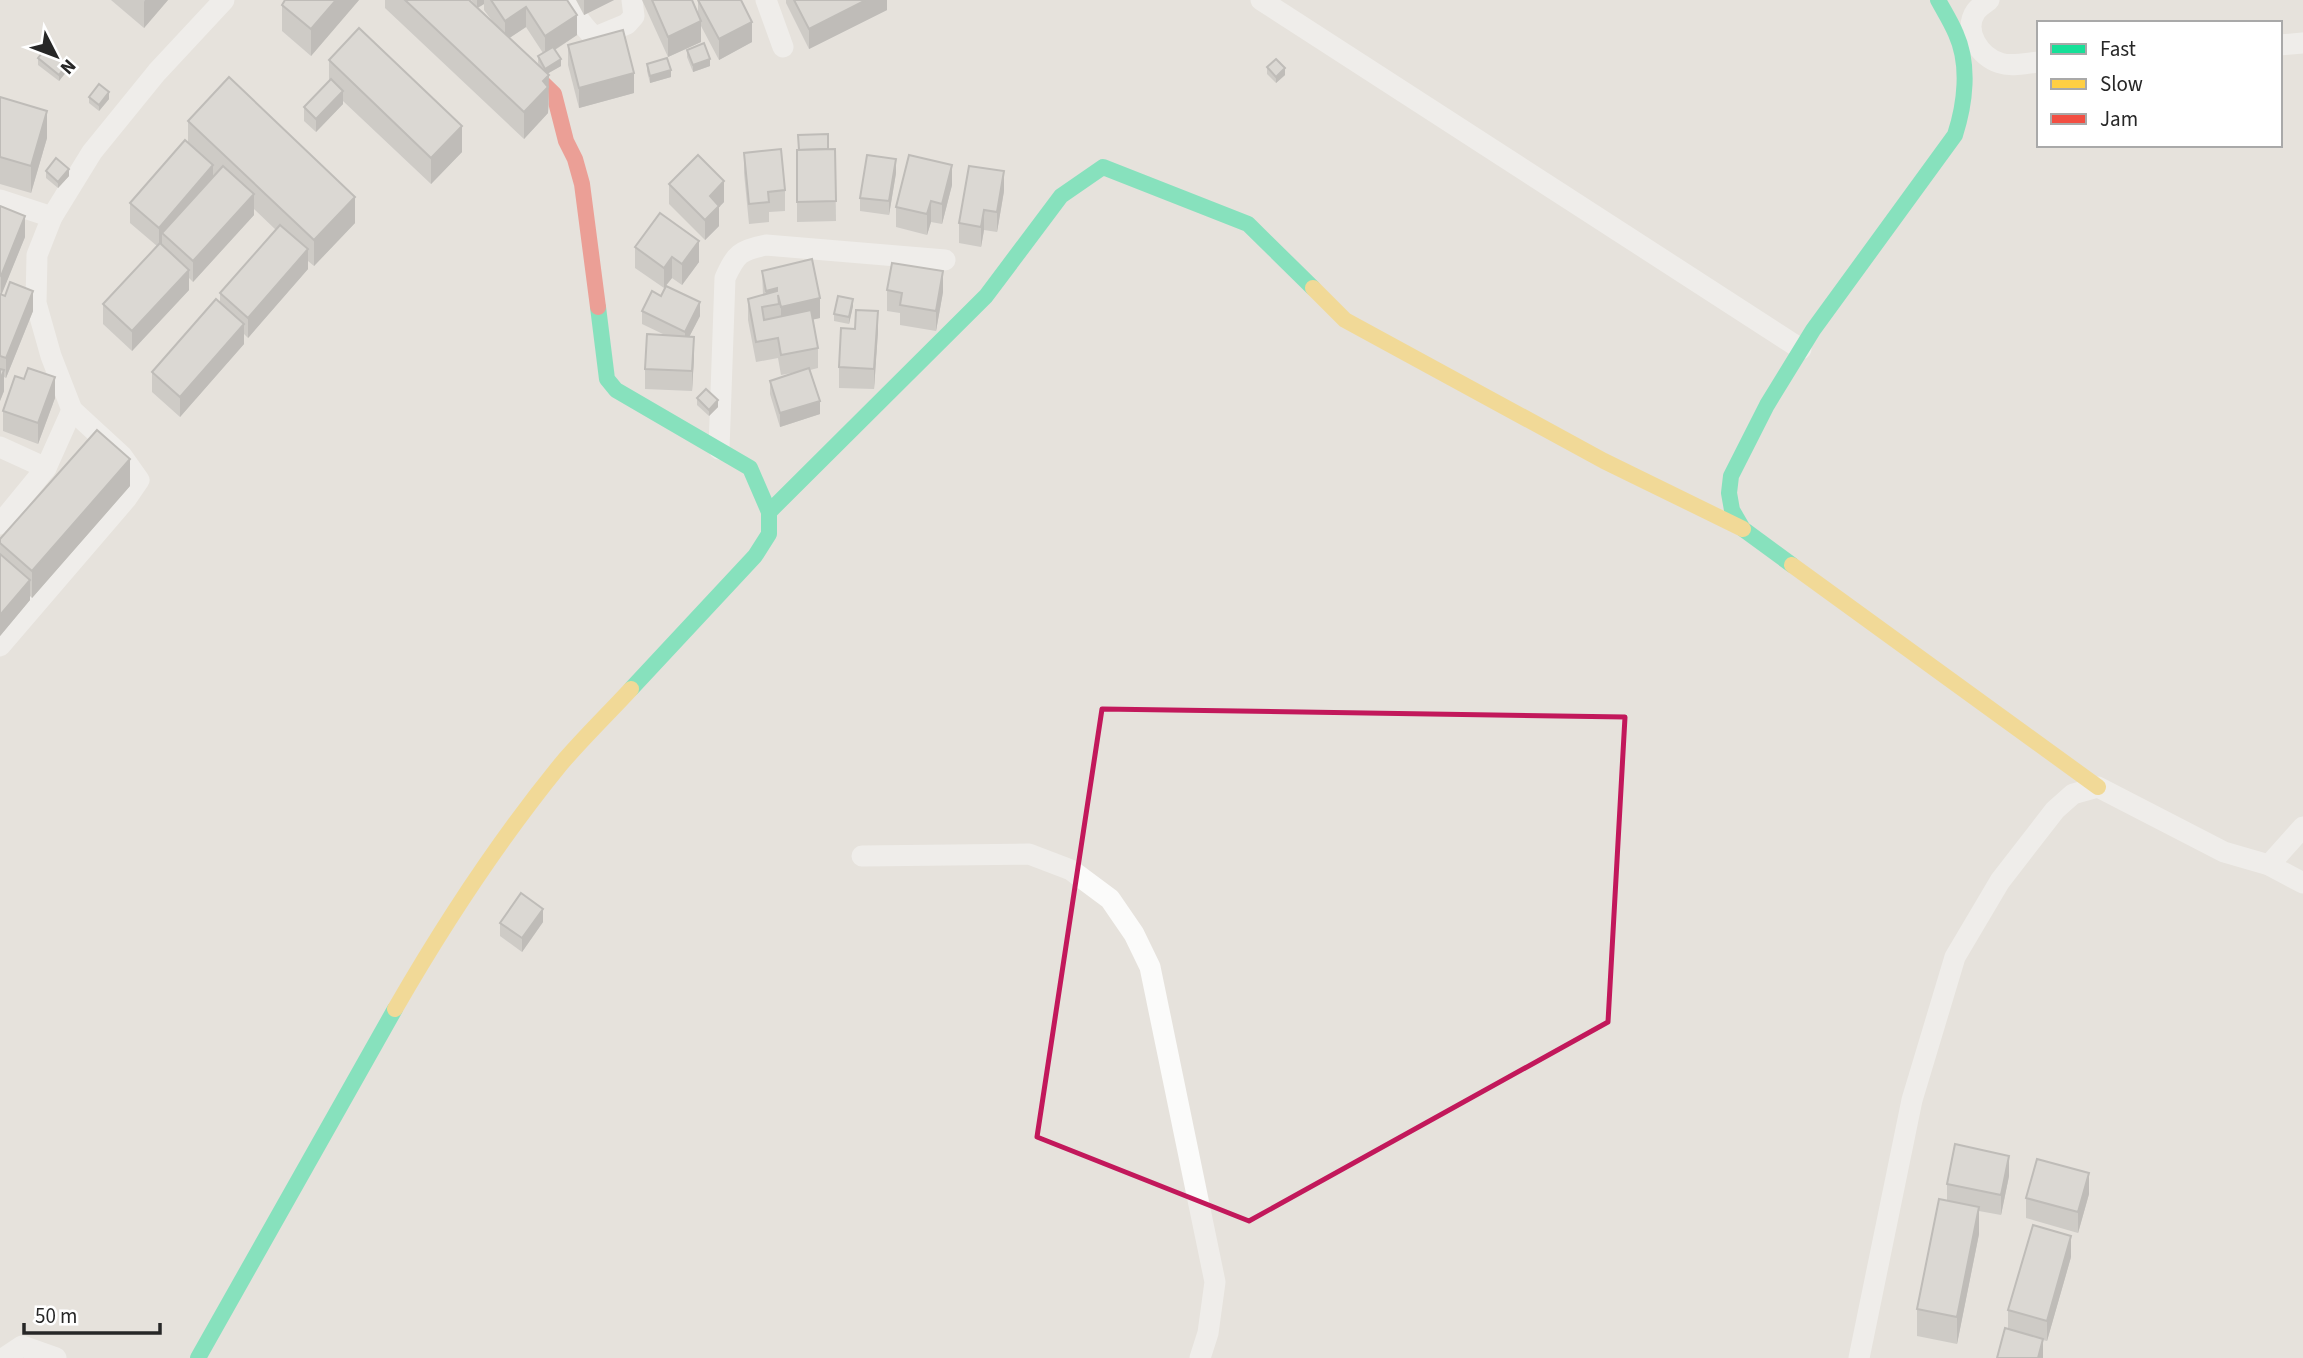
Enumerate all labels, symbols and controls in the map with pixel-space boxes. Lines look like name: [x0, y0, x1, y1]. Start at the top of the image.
north arrow: [21, 21, 91, 91]
legend: [2037, 21, 2282, 147]
text: Fast: [2100, 34, 2136, 64]
text: N: [53, 53, 82, 80]
text: Slow: [2100, 69, 2143, 99]
text: Jam: [2100, 104, 2138, 134]
scale bar: [24, 1292, 161, 1336]
text: 50 m: [35, 1301, 77, 1331]

